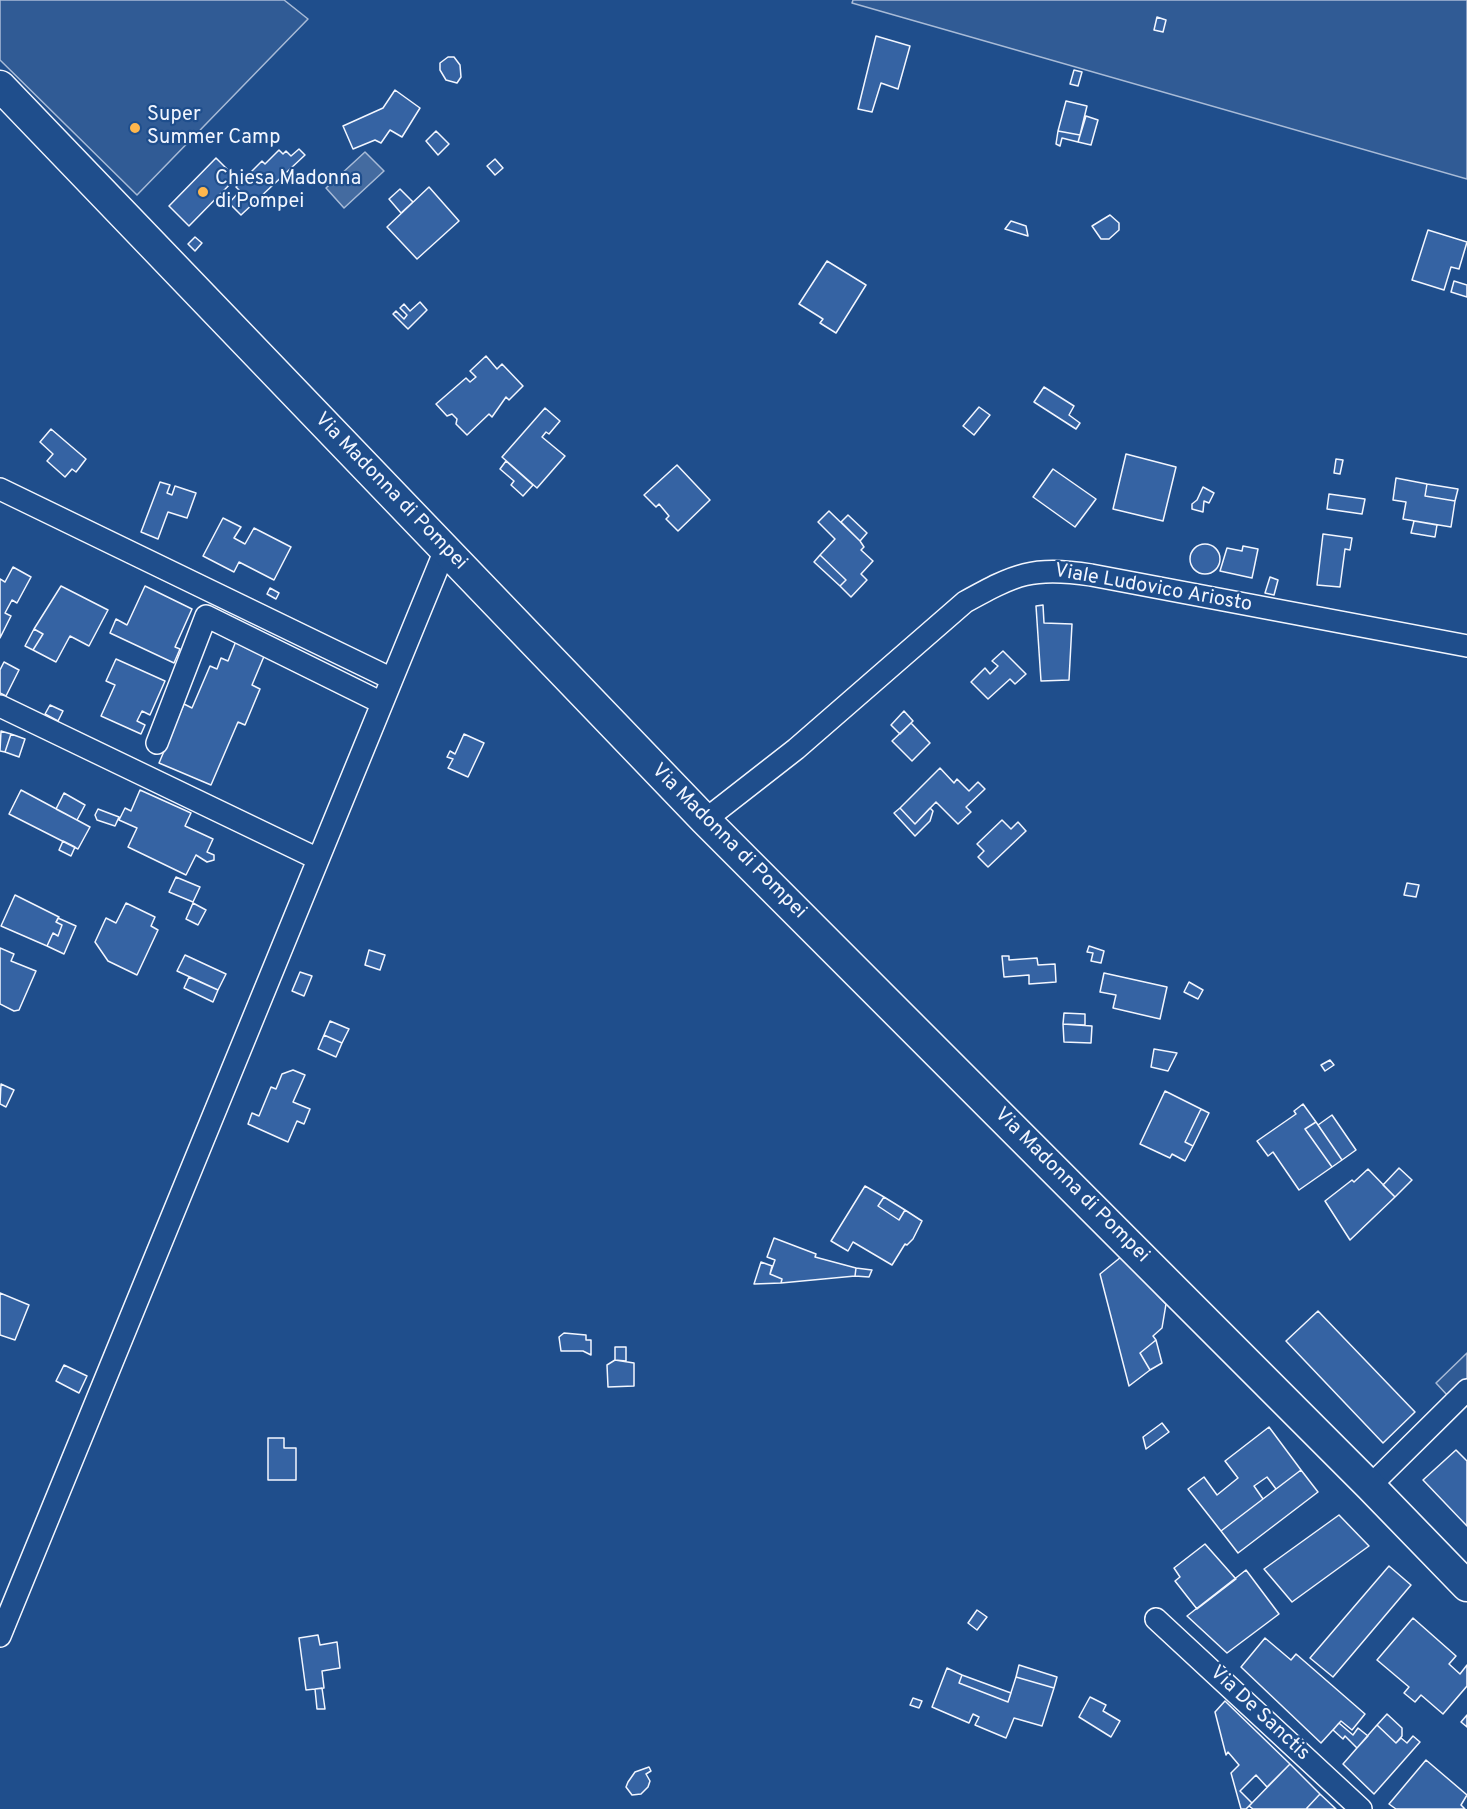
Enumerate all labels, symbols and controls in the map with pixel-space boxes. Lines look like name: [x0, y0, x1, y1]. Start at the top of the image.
place label: Super Summer Camp: [147, 104, 280, 151]
marker: Super Summer Camp: [128, 121, 142, 135]
place label: Chiesa Madonna di Pompei: [215, 168, 361, 215]
marker: Chiesa Madonna di Pompei: [196, 185, 210, 199]
street label: Via Madonna di Pompei: [309, 408, 471, 576]
street label: Viale Ludovico Ariosto: [1052, 560, 1254, 618]
street label: Via Madonna di Pompei: [645, 759, 811, 925]
street label: Via Madonna di Pompei: [988, 1103, 1154, 1269]
street label: Via De Sanctis: [1204, 1662, 1314, 1766]

